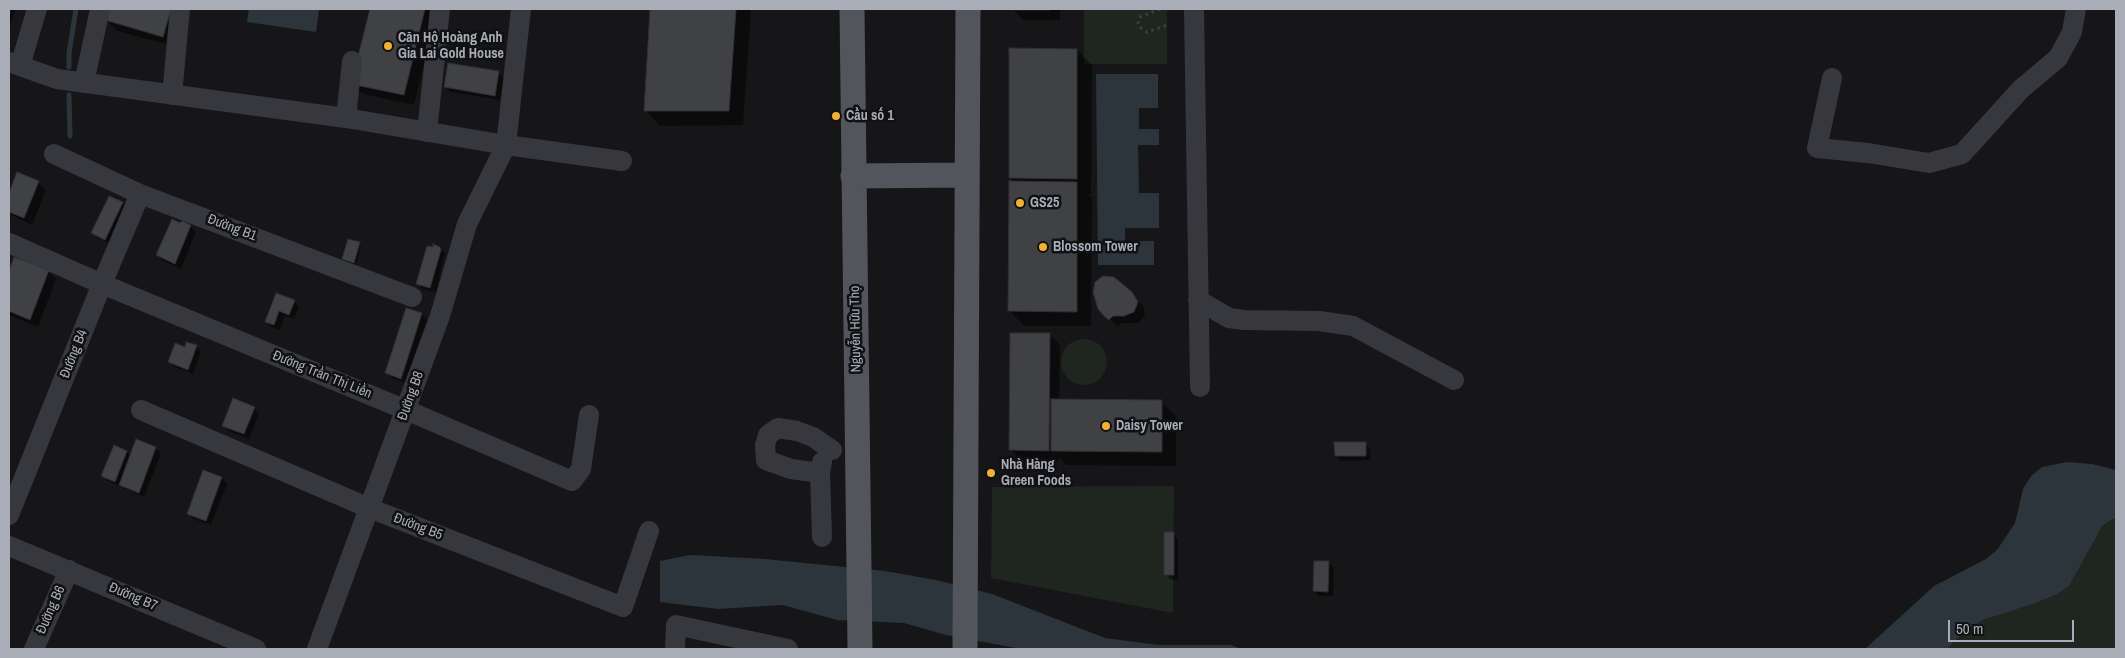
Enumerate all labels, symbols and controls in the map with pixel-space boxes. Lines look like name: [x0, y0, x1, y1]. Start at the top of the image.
place label: Căn Hộ Hoàng Anh Gia Lai Gold House: [398, 30, 504, 62]
marker: Căn Hộ Hoàng Anh Gia Lai Gold House: [382, 40, 394, 52]
place label: Cầu số 1: [846, 108, 894, 124]
marker: Cầu số 1: [830, 110, 842, 122]
place label: GS25: [1030, 195, 1059, 211]
marker: GS25: [1014, 197, 1026, 209]
street label: Đường B1: [205, 211, 259, 245]
place label: Blossom Tower: [1053, 239, 1138, 255]
marker: Blossom Tower: [1037, 241, 1049, 253]
street label: Nguyễn Hữu Thọ: [847, 285, 865, 373]
street label: Đường B4: [57, 327, 91, 381]
street label: Đường Trần Thị Liền: [270, 347, 374, 403]
street label: Đường B8: [394, 369, 428, 423]
place label: Daisy Tower: [1116, 418, 1183, 434]
marker: Daisy Tower: [1100, 420, 1112, 432]
place label: Nhà Hàng Green Foods: [1001, 457, 1071, 490]
marker: Nhà Hàng Green Foods: [985, 467, 997, 479]
street label: Đường B5: [391, 510, 445, 544]
street label: Đường B7: [106, 579, 160, 615]
street label: Đường B6: [33, 583, 69, 637]
scale bar: [1950, 610, 2076, 642]
text: 50 m: [1956, 618, 1983, 639]

